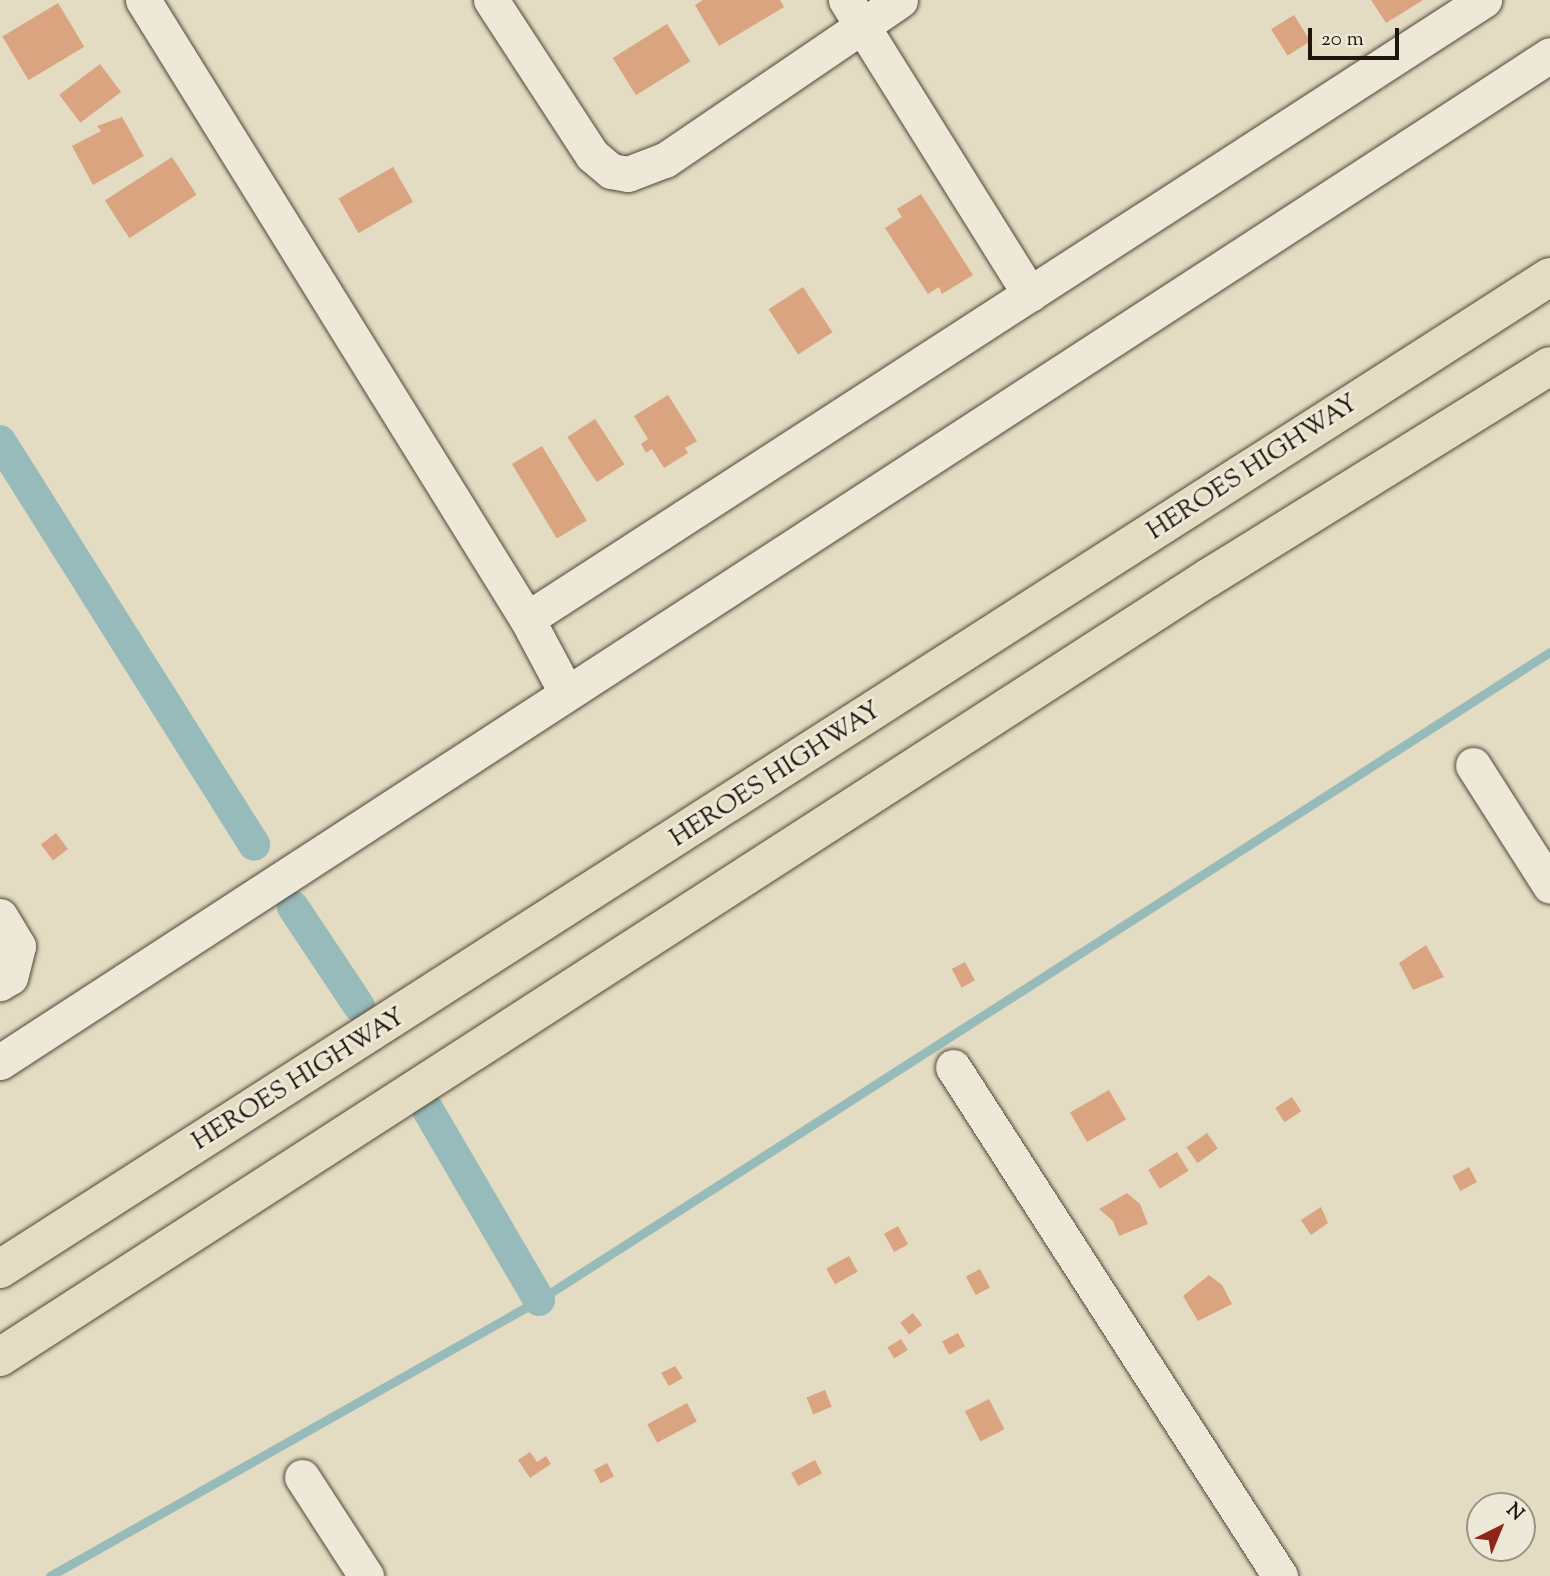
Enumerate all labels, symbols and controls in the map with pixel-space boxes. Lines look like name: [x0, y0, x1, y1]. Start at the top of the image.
scale bar: [1312, 14, 1403, 58]
text: 20 m: [1321, 25, 1364, 55]
street label: HEROES HIGHWAY: [1142, 388, 1364, 548]
street label: HEROES HIGHWAY: [665, 695, 887, 855]
street label: HEROES HIGHWAY: [187, 1002, 411, 1158]
north arrow: [1466, 1492, 1536, 1562]
text: N: [1500, 1498, 1529, 1528]

